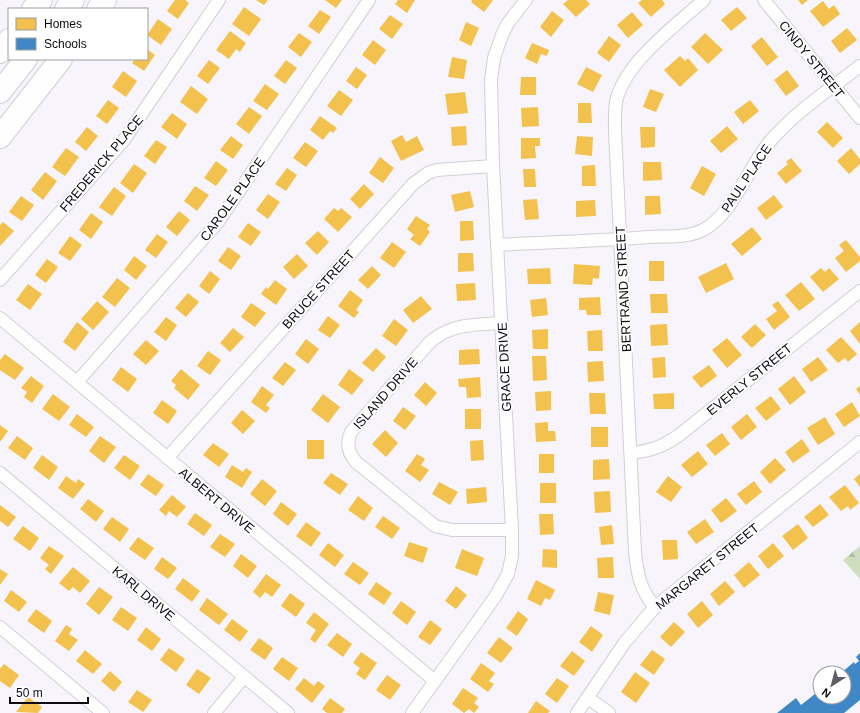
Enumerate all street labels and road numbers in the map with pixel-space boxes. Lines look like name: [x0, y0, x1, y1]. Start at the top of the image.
street label: CINDY STREET: [776, 18, 847, 101]
street label: FREDERICK PLACE: [57, 112, 146, 215]
street label: PAUL PLACE: [718, 141, 775, 215]
street label: CAROLE PLACE: [197, 154, 268, 244]
street label: BERTRAND STREET: [613, 226, 634, 352]
street label: BRUCE STREET: [279, 247, 358, 332]
street label: GRACE DRIVE: [495, 322, 514, 412]
street label: EVERLY STREET: [704, 340, 795, 418]
street label: ISLAND DRIVE: [350, 354, 421, 432]
street label: ALBERT DRIVE: [176, 465, 258, 536]
street label: MARGARET STREET: [653, 520, 762, 613]
street label: KARL DRIVE: [109, 563, 178, 624]

